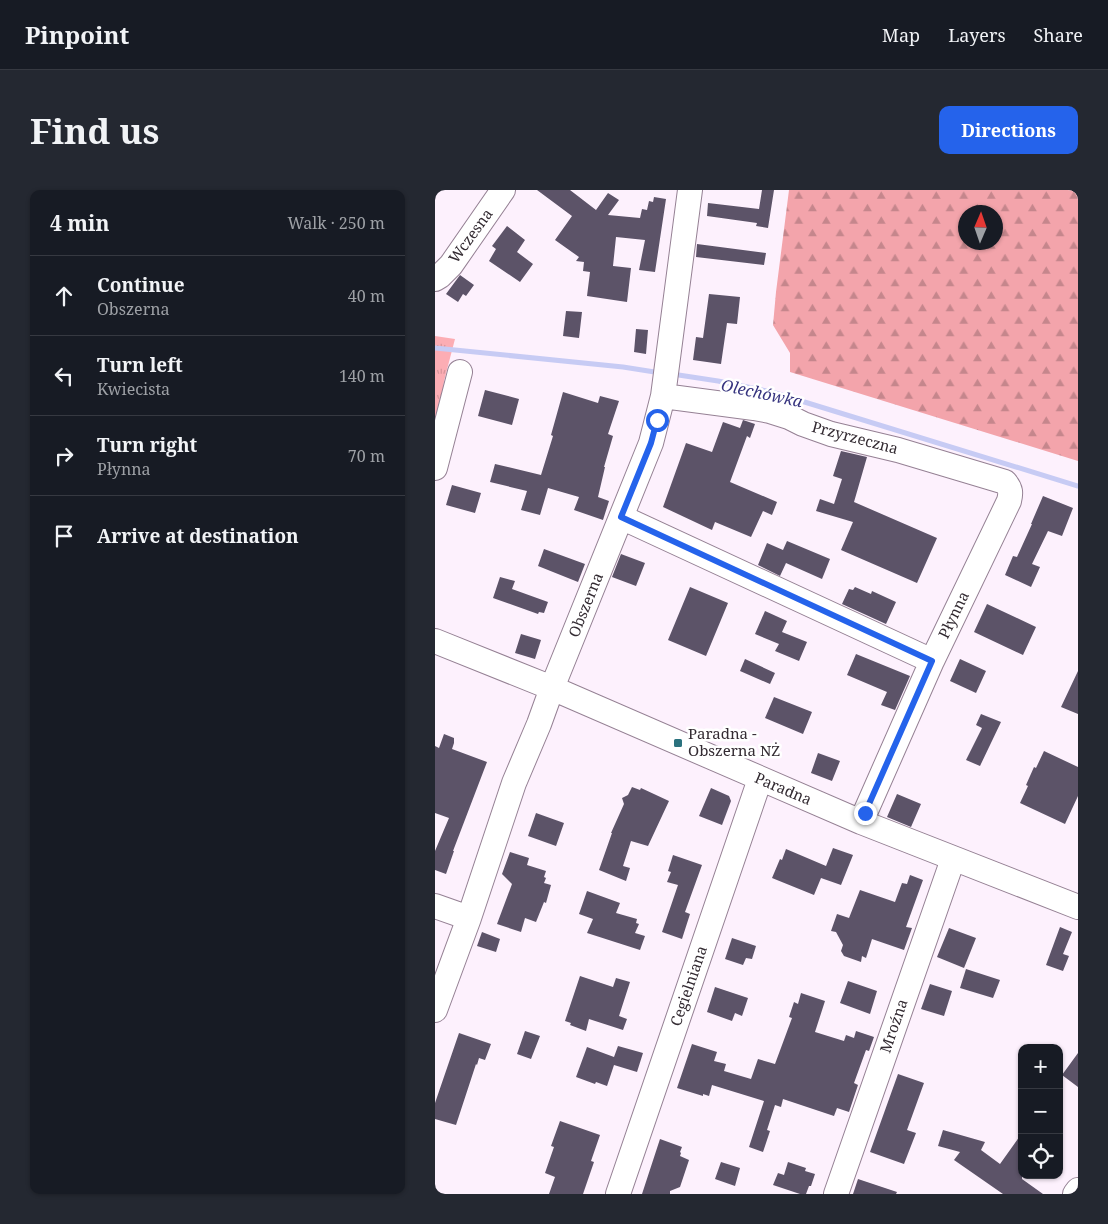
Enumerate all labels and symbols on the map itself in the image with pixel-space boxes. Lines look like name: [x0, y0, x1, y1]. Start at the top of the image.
street label: Wczesna: [444, 204, 497, 267]
north arrow: [958, 205, 1003, 250]
water label: Olechówka: [719, 374, 805, 413]
route start: [646, 409, 669, 432]
street label: Przyrzeczna: [810, 416, 900, 458]
street label: Obszerna: [563, 569, 607, 640]
street label: Płynna: [933, 588, 973, 642]
place label: Paradna - Obszerna NŻ: [688, 723, 780, 760]
marker: Paradna - Obszerna NŻ: [672, 737, 684, 749]
street label: Paradna: [752, 767, 815, 809]
route end: [854, 802, 877, 825]
street label: Cegielniana: [665, 943, 711, 1029]
street label: Mroźna: [875, 996, 912, 1055]

